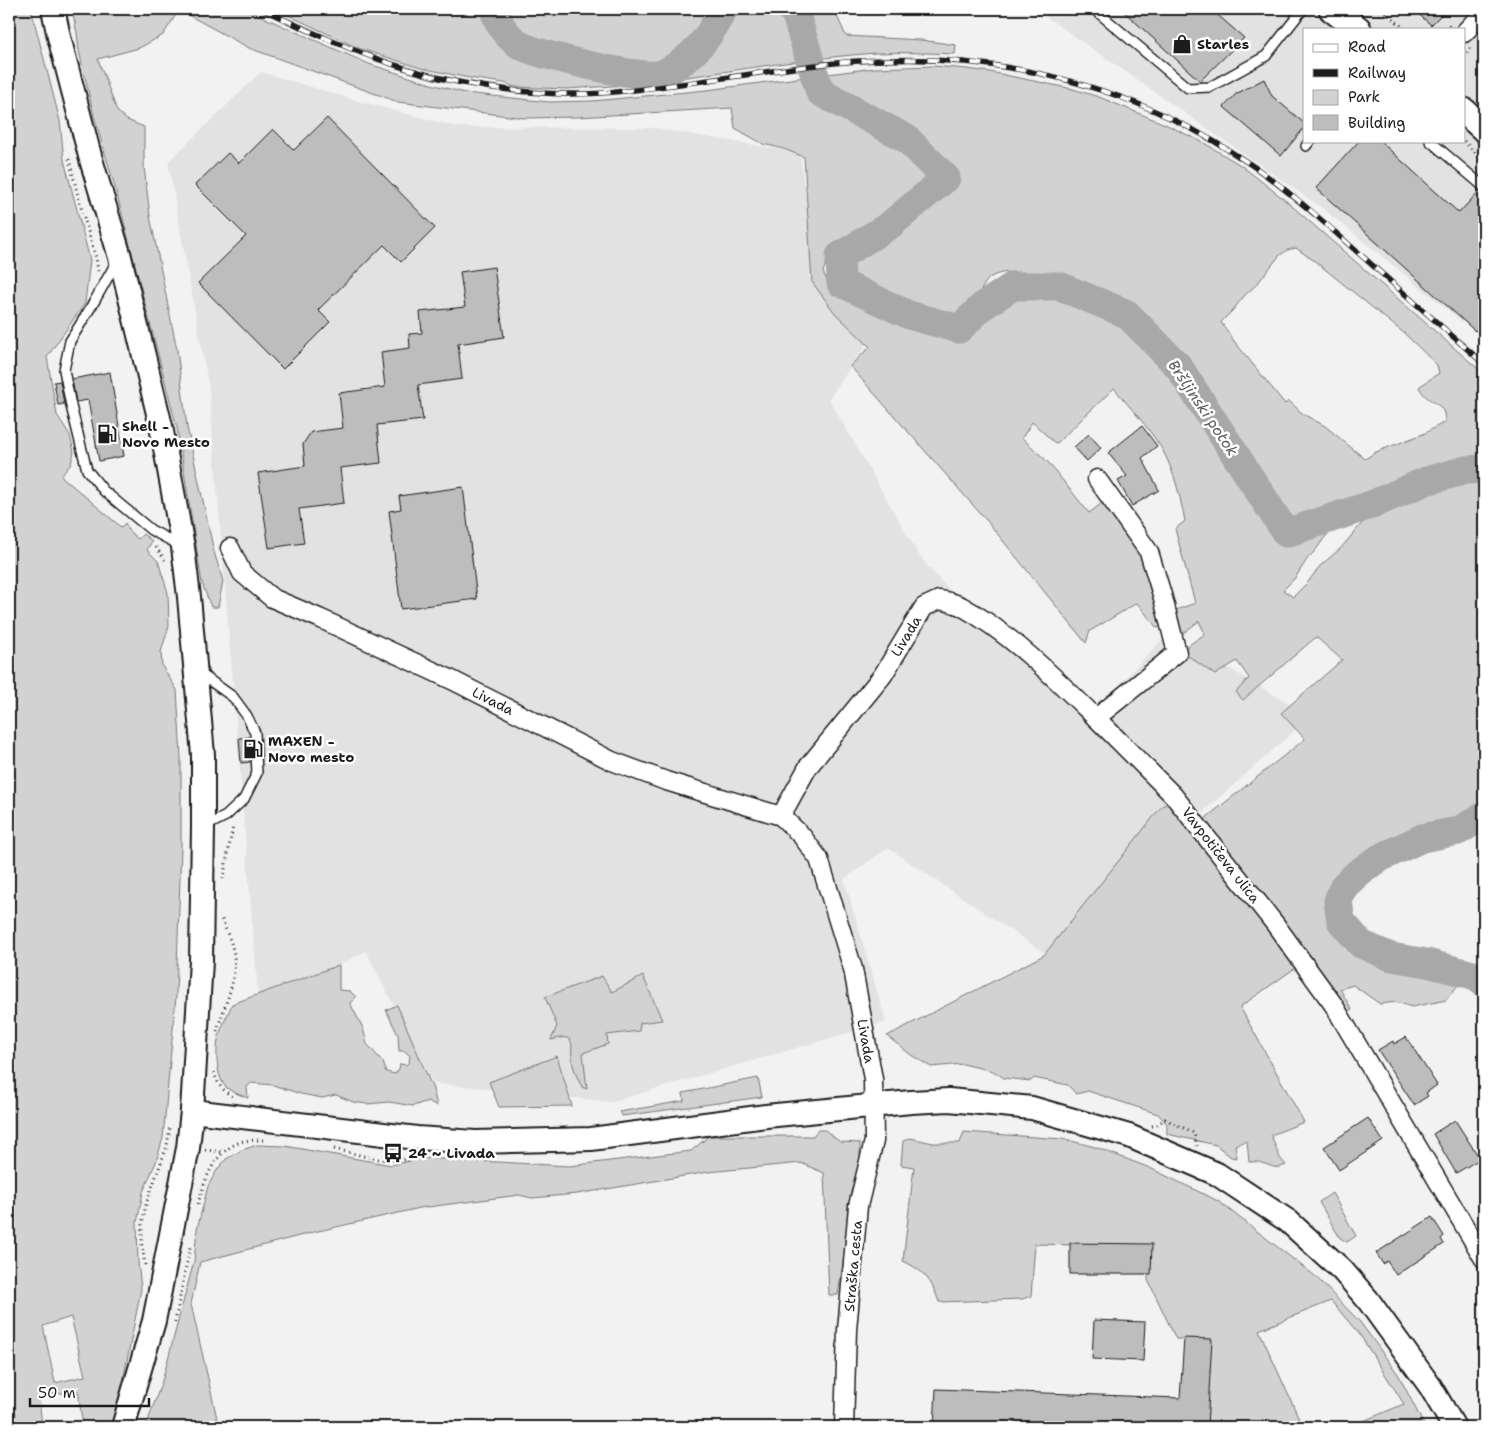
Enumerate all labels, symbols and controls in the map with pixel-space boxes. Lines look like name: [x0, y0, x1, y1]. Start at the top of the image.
legend: [1303, 28, 1466, 142]
shop icon: Starles: [1171, 33, 1193, 55]
place label: Starles: [1197, 35, 1249, 53]
text: Road: [1348, 37, 1386, 57]
text: Railway: [1348, 63, 1406, 83]
text: Park: [1348, 87, 1380, 107]
text: Building: [1348, 113, 1405, 133]
water label: Bršljinski potok: [1163, 356, 1243, 460]
place label: Shell - Novo Mesto: [122, 417, 210, 451]
fuel station icon: Shell - Novo Mesto: [96, 423, 118, 445]
street label: Livada: [887, 612, 925, 660]
street label: Livada: [469, 683, 517, 719]
place label: MAXEN - Novo mesto: [268, 732, 354, 766]
fuel station icon: MAXEN - Novo mesto: [242, 738, 264, 760]
street label: Vavpotičeva ulica: [1178, 803, 1264, 907]
street label: Livada: [853, 1017, 879, 1065]
bus stop icon: 24 ~ Livada: [382, 1142, 404, 1164]
place label: 24 ~ Livada: [408, 1144, 495, 1162]
street label: Straška cesta: [840, 1219, 866, 1312]
scale bar: [30, 1376, 149, 1408]
text: 50 m: [38, 1383, 76, 1403]

